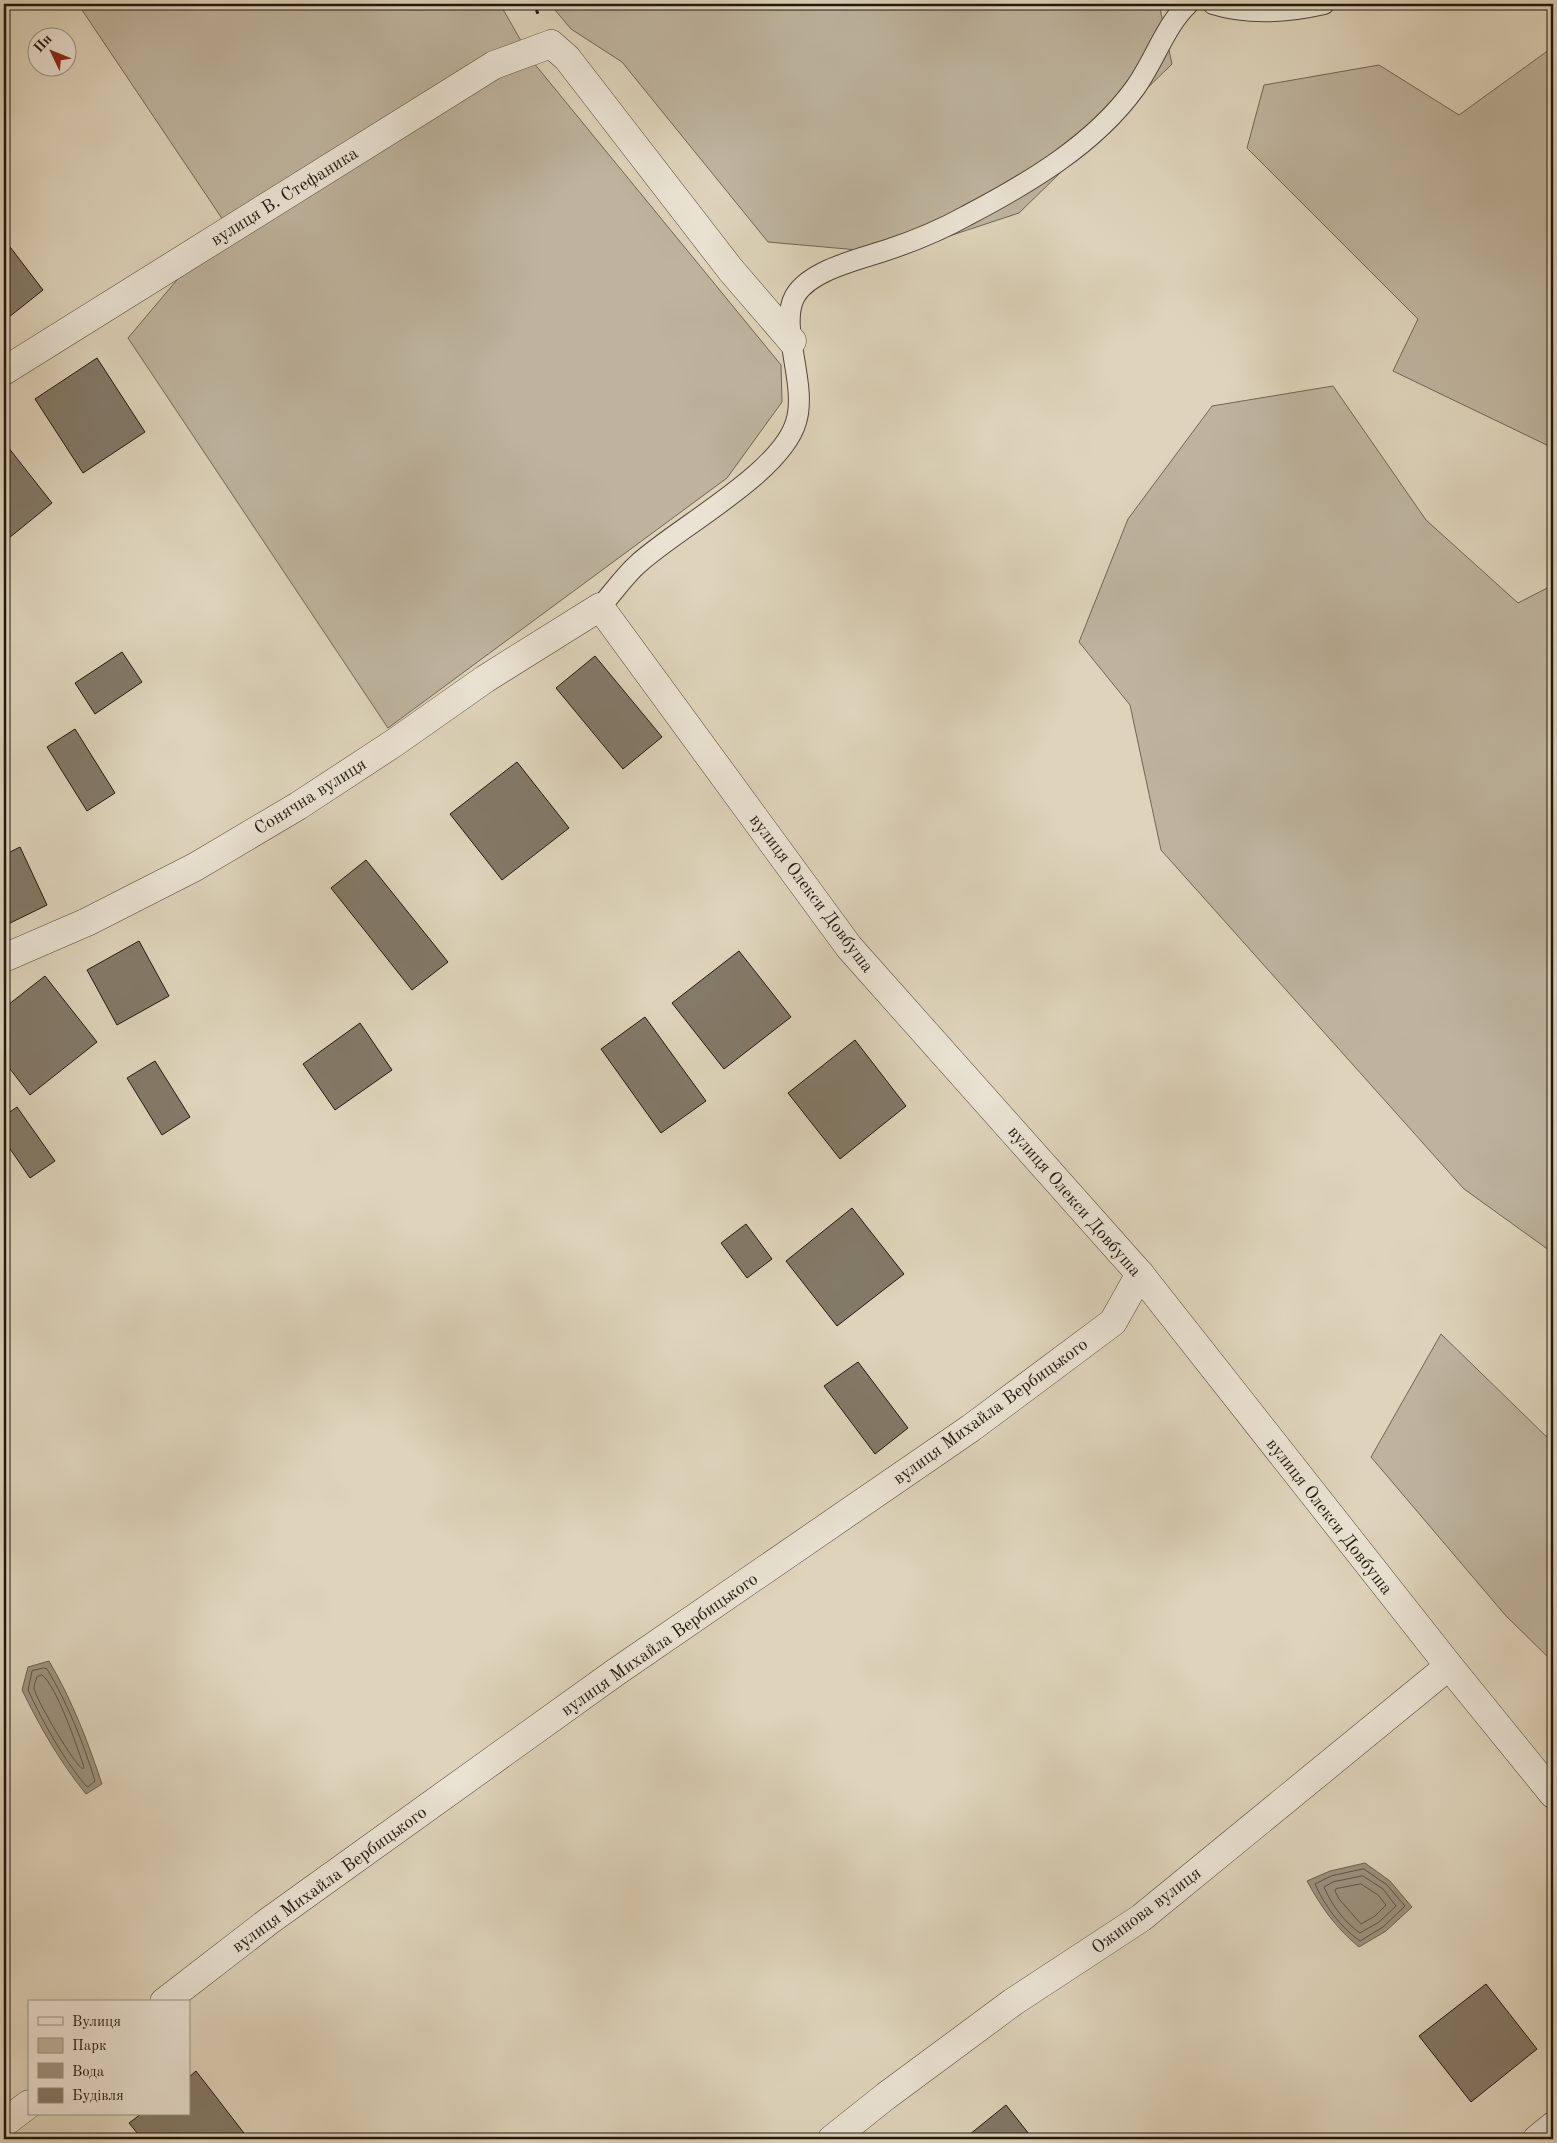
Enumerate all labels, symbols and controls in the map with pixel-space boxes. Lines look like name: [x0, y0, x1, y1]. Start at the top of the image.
north arrow: [28, 28, 78, 78]
text: Пн: [32, 32, 55, 56]
street label: вулиця В. Стефаника: [208, 144, 362, 250]
street label: Сонячна вулиця: [251, 755, 370, 838]
street label: вулиця Олекси Довбуша: [746, 811, 877, 976]
street label: вулиця Олекси Довбуша: [1004, 1123, 1144, 1280]
street label: вулиця Михайла Вербицького: [890, 1335, 1091, 1488]
street label: вулиця Олекси Довбуша: [1263, 1435, 1396, 1598]
street label: вулиця Михайла Вербицького: [558, 1570, 761, 1720]
street label: вулиця Михайла Вербицького: [229, 1803, 430, 1956]
street label: Ожинова вулиця: [1089, 1864, 1205, 1958]
legend: [28, 2000, 190, 2116]
text: Вулиця: [72, 2015, 121, 2030]
text: Парк: [72, 2039, 107, 2054]
text: Вода: [72, 2065, 105, 2080]
text: Будівля: [72, 2089, 124, 2104]

